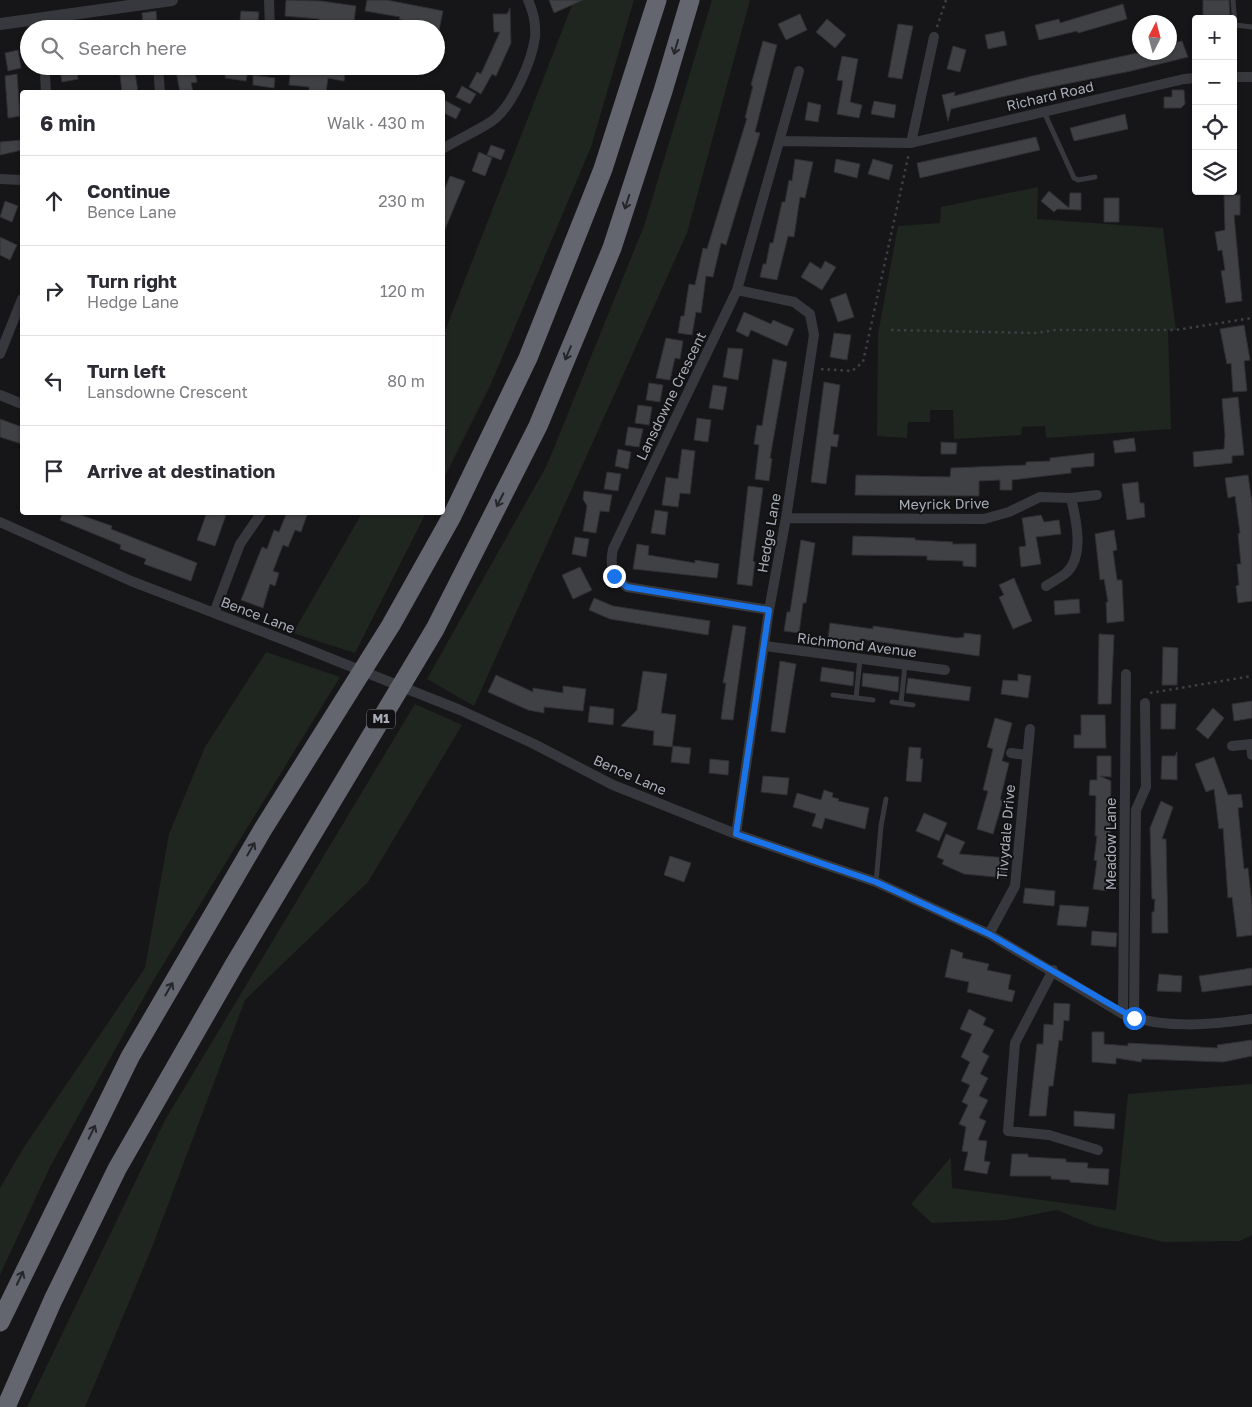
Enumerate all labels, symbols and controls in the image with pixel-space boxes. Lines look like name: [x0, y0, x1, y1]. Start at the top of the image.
north arrow: [1132, 15, 1177, 60]
map controls: [1192, 15, 1237, 195]
button: +: [1192, 15, 1237, 60]
search box: [20, 20, 445, 75]
icon: search: [38, 34, 66, 62]
text: Search here: [78, 36, 187, 59]
one-way arrow: [671, 38, 681, 54]
button: −: [1192, 60, 1237, 105]
street label: Richard Road: [1005, 77, 1095, 114]
button: locate: [1192, 105, 1237, 150]
text: 6 min: [40, 110, 95, 136]
text: Walk · 430 m: [327, 113, 425, 133]
button: layers: [1192, 150, 1237, 195]
text: Continue: [87, 179, 170, 202]
icon: ahead: [40, 187, 68, 215]
text: 230 m: [378, 191, 425, 211]
one-way arrow: [622, 193, 632, 209]
text: Bence Lane: [87, 202, 176, 222]
text: Turn right: [87, 269, 177, 292]
icon: right: [40, 277, 68, 305]
text: 120 m: [380, 281, 425, 301]
text: Hedge Lane: [87, 292, 179, 312]
street label: Lansdowne Crescent: [632, 329, 709, 463]
one-way arrow: [563, 345, 573, 360]
text: Turn left: [87, 359, 166, 382]
icon: left: [40, 367, 68, 395]
text: 80 m: [387, 371, 425, 391]
text: Lansdowne Crescent: [87, 382, 248, 402]
icon: arrive: [40, 457, 68, 485]
text: Arrive at destination: [87, 459, 275, 482]
street label: Hedge Lane: [753, 492, 784, 574]
one-way arrow: [495, 493, 505, 508]
street label: Meyrick Drive: [899, 494, 989, 513]
route end: [603, 565, 626, 588]
street label: Bence Lane: [219, 593, 298, 636]
street label: Richmond Avenue: [796, 629, 918, 660]
road number: M1: [367, 710, 395, 729]
street label: Bence Lane: [591, 751, 669, 798]
street label: Tivydale Drive: [993, 784, 1018, 880]
street label: Meadow Lane: [1102, 798, 1119, 890]
one-way arrow: [246, 841, 256, 856]
one-way arrow: [165, 983, 175, 997]
route start: [1123, 1007, 1146, 1030]
one-way arrow: [88, 1125, 97, 1140]
one-way arrow: [16, 1271, 26, 1286]

